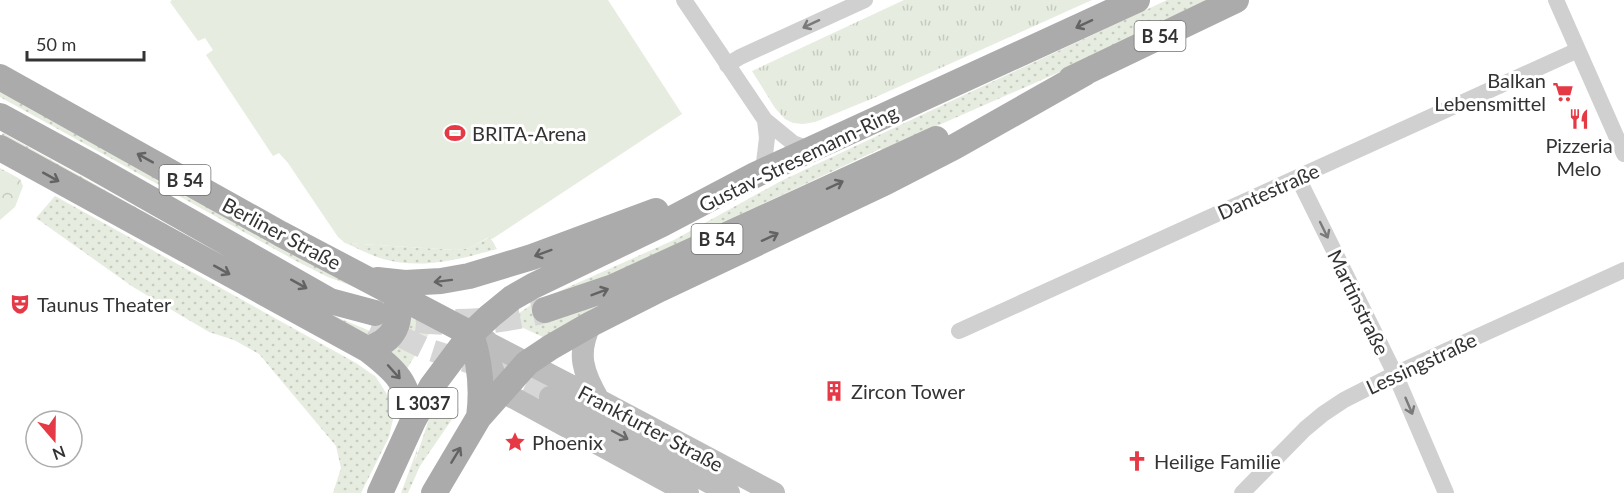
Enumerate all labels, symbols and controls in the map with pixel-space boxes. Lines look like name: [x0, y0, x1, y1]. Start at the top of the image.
one-way arrow: [803, 19, 821, 31]
one-way arrow: [1076, 19, 1094, 31]
road number: B 54: [1134, 21, 1186, 51]
scale bar: [27, 24, 144, 62]
text: 50 m: [36, 33, 76, 55]
place label: Balkan Lebensmittel: [1434, 68, 1546, 115]
supermarket icon: Balkan Lebensmittel: [1551, 80, 1575, 104]
street label: Gustav-Stresemann-Ring: [695, 99, 901, 217]
restaurant icon: Pizzeria Melo: [1567, 107, 1591, 131]
sports icon: BRITA-Arena: [443, 121, 467, 145]
place label: BRITA-Arena: [472, 121, 586, 145]
place label: Pizzeria Melo: [1545, 133, 1613, 180]
one-way arrow: [137, 152, 154, 164]
street label: Dantestraße: [1213, 158, 1323, 224]
road number: B 54: [160, 165, 210, 195]
one-way arrow: [42, 171, 59, 183]
one-way arrow: [825, 178, 843, 190]
street label: Berliner Straße: [219, 192, 345, 274]
one-way arrow: [1318, 221, 1330, 238]
road number: B 54: [692, 224, 742, 254]
one-way arrow: [760, 231, 778, 243]
street label: Martinstraße: [1323, 245, 1395, 359]
one-way arrow: [534, 249, 553, 260]
one-way arrow: [213, 264, 230, 276]
one-way arrow: [433, 275, 453, 286]
one-way arrow: [290, 279, 308, 290]
one-way arrow: [590, 286, 609, 297]
theatre icon: Taunus Theater: [8, 292, 32, 316]
place label: Taunus Theater: [37, 292, 172, 316]
street label: Lessingstraße: [1362, 327, 1480, 399]
one-way arrow: [387, 364, 401, 379]
building icon: Zircon Tower: [822, 379, 846, 403]
place label: Zircon Tower: [851, 379, 966, 403]
street label: Frankfurter Straße: [574, 380, 728, 476]
road number: L 3037: [388, 388, 458, 418]
one-way arrow: [1404, 396, 1415, 414]
north arrow: [24, 409, 84, 469]
one-way arrow: [611, 429, 628, 441]
place icon: Phoenix: [503, 430, 527, 454]
place label: Phoenix: [532, 430, 603, 454]
text: N: [50, 443, 68, 465]
one-way arrow: [451, 447, 463, 464]
church icon: Heilige Familie: [1125, 449, 1149, 473]
place label: Heilige Familie: [1154, 449, 1281, 473]

